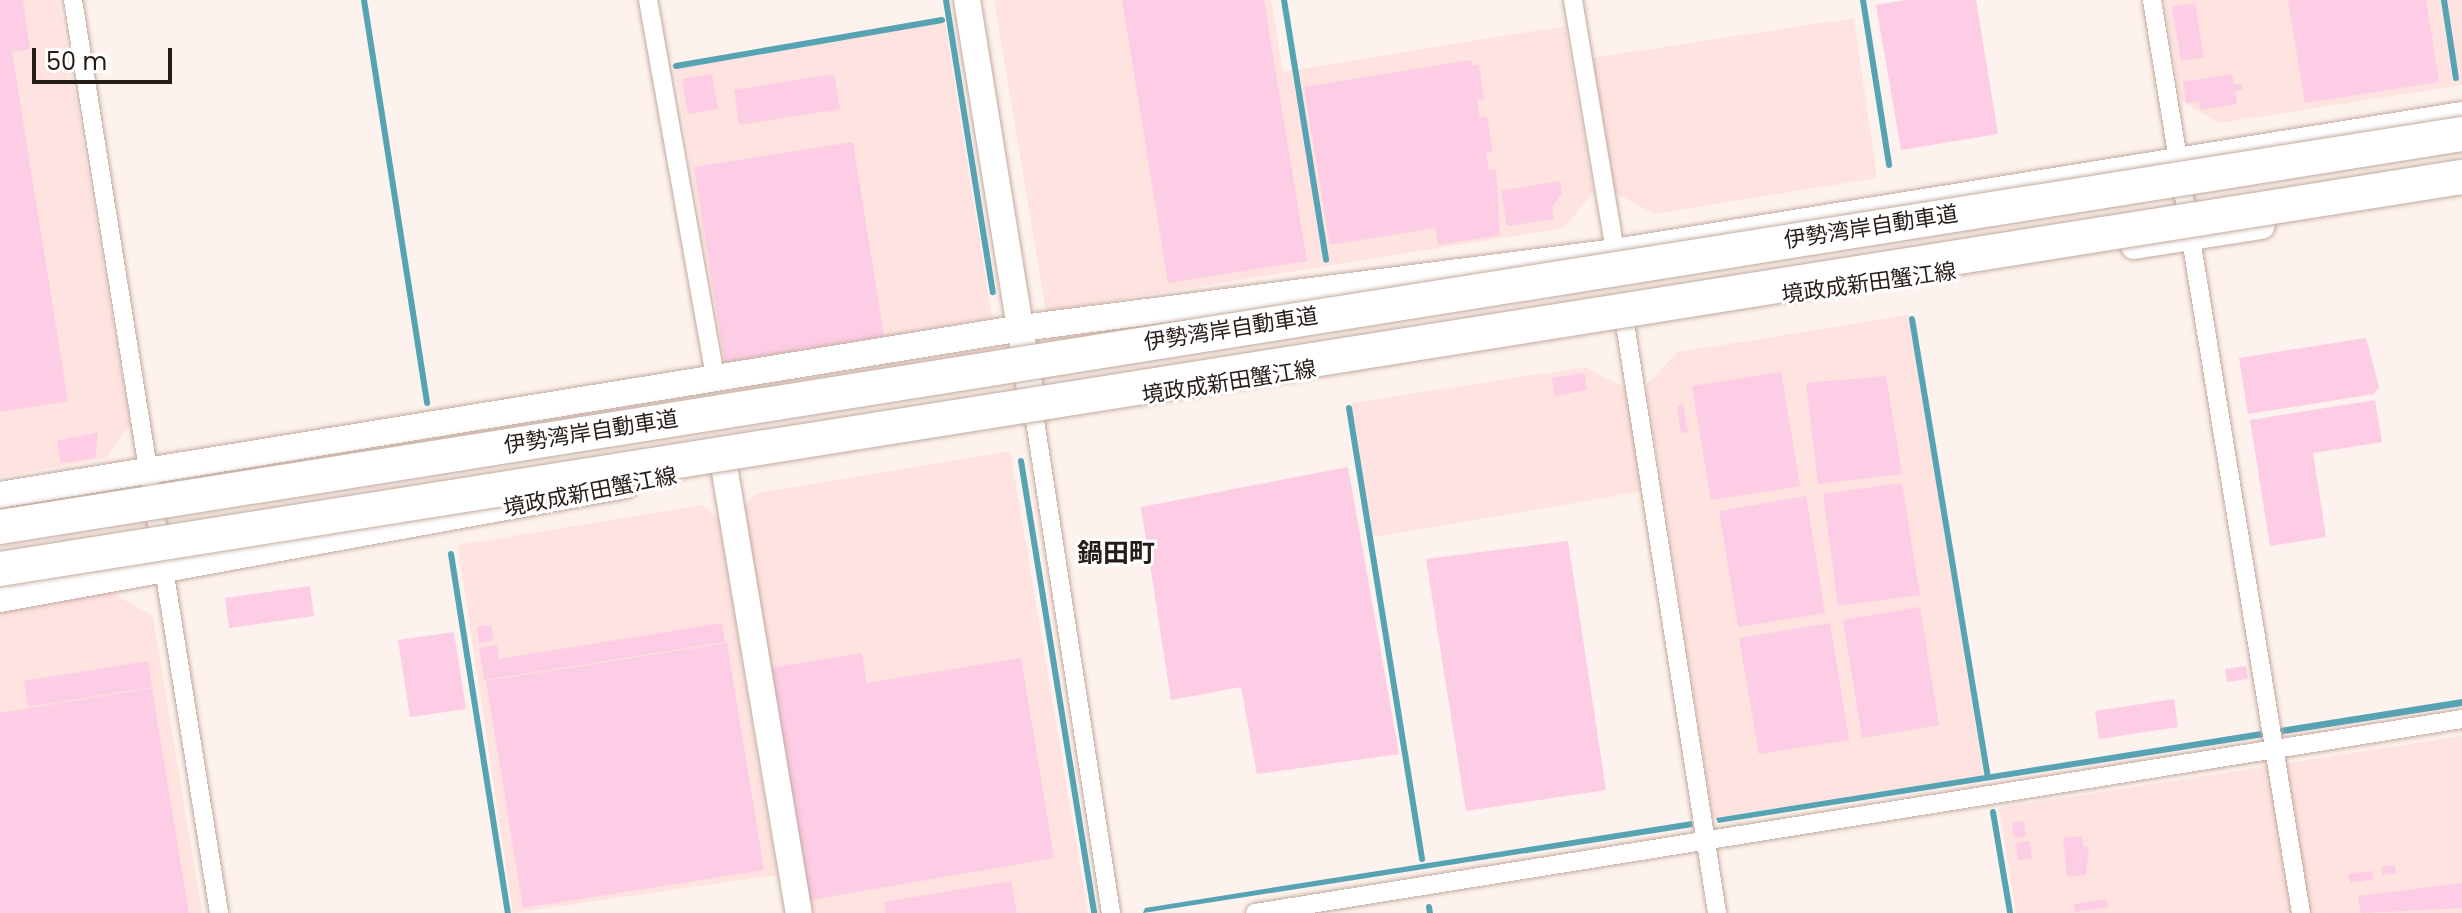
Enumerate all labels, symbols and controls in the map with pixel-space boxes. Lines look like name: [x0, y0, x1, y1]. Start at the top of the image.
scale bar: [36, 32, 176, 82]
text: 50 m: [46, 45, 107, 78]
street label: 伊勢湾岸自動車道: [1782, 200, 1960, 254]
street label: 境政成新田蟹江線: [1780, 258, 1958, 308]
street label: 伊勢湾岸自動車道: [1142, 302, 1320, 356]
street label: 境政成新田蟹江線: [1140, 355, 1318, 409]
street label: 伊勢湾岸自動車道: [502, 405, 680, 459]
street label: 境政成新田蟹江線: [501, 462, 679, 522]
district label: 鍋田町: [1077, 538, 1155, 570]

